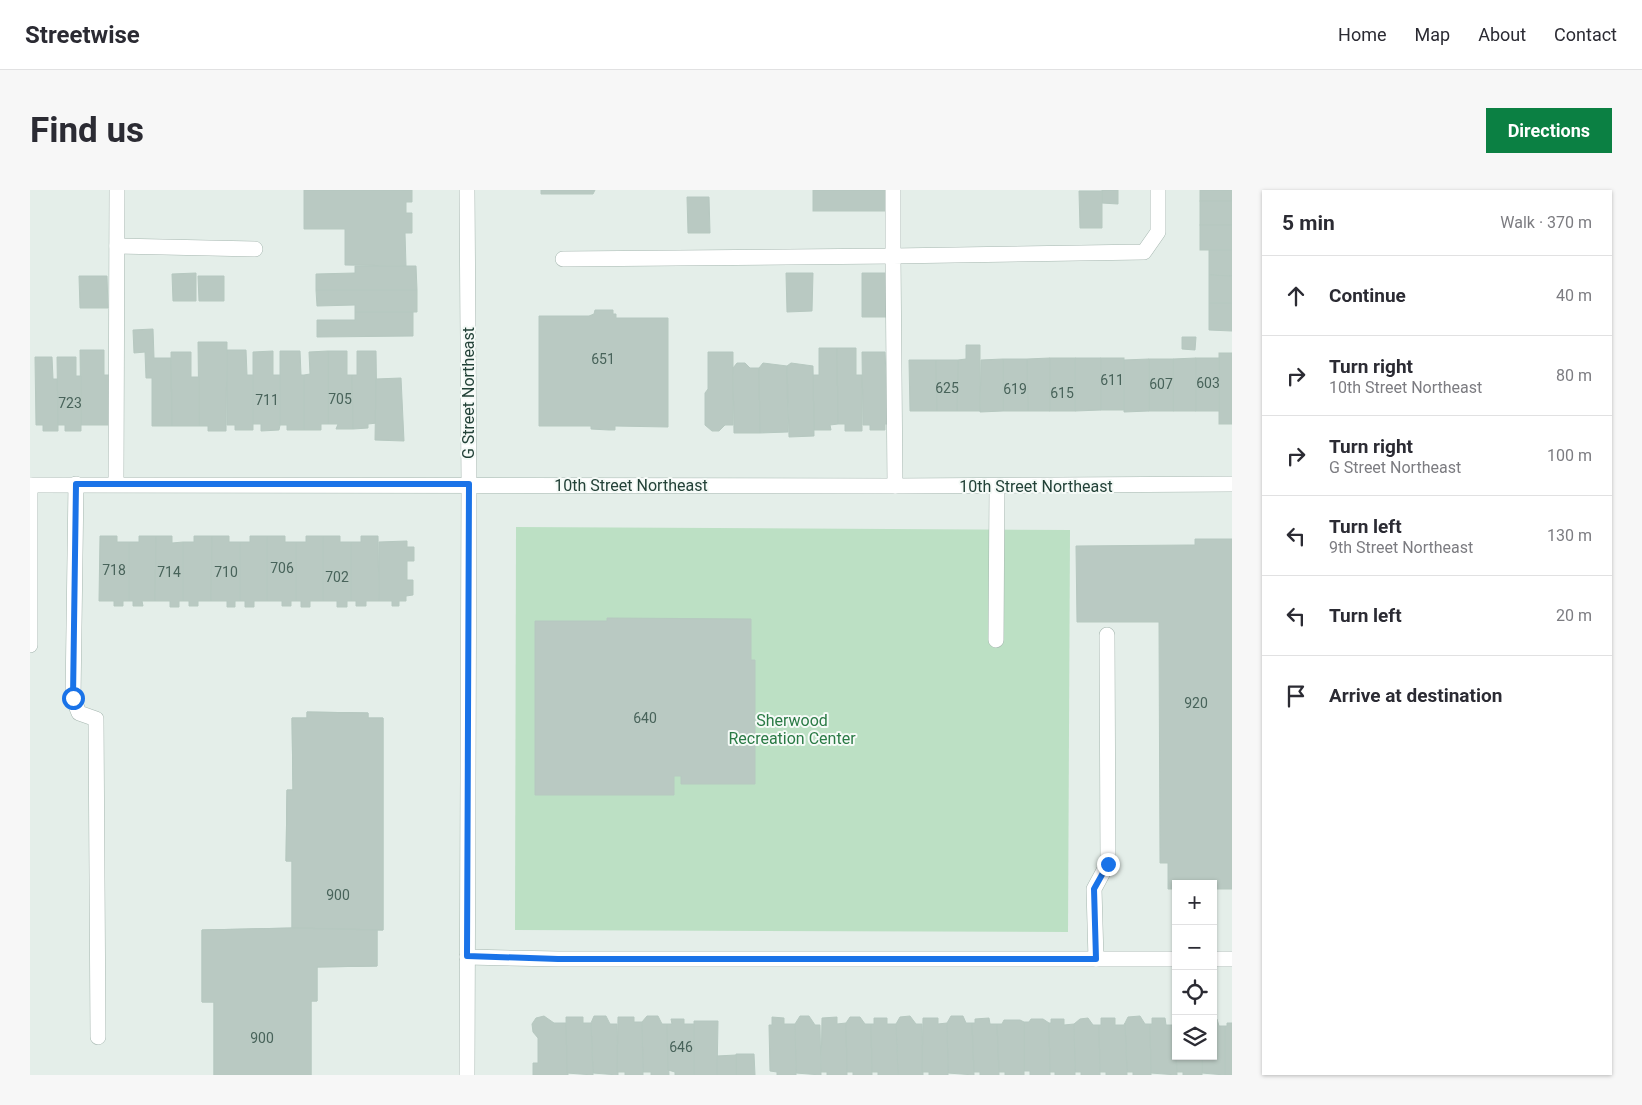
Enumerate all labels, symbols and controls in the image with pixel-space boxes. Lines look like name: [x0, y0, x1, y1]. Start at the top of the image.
text: Streetwise: [25, 21, 140, 49]
text: Home: [1338, 24, 1387, 45]
text: Map: [1415, 24, 1450, 45]
text: About: [1478, 24, 1526, 45]
text: Contact: [1554, 24, 1617, 45]
button: Directions: [1486, 108, 1612, 153]
text: Find us: [30, 110, 144, 151]
text: 5 min: [1282, 211, 1335, 235]
text: Walk · 370 m: [1500, 213, 1592, 232]
icon: ahead: [1282, 282, 1310, 310]
text: Continue: [1329, 284, 1406, 307]
text: 40 m: [1556, 286, 1592, 305]
street label: G Street Northeast: [459, 327, 478, 459]
house number: 651: [591, 351, 615, 367]
text: Turn right: [1329, 355, 1413, 378]
icon: right: [1282, 362, 1310, 390]
text: 80 m: [1556, 366, 1592, 385]
house number: 611: [1100, 372, 1124, 388]
house number: 603: [1196, 375, 1220, 391]
house number: 607: [1149, 376, 1173, 392]
text: 10th Street Northeast: [1329, 378, 1482, 397]
house number: 625: [935, 380, 959, 396]
house number: 619: [1003, 381, 1027, 397]
house number: 615: [1050, 385, 1074, 401]
house number: 705: [328, 391, 352, 407]
house number: 711: [255, 392, 279, 408]
house number: 723: [58, 395, 82, 411]
text: Turn right: [1329, 435, 1413, 458]
icon: right: [1282, 442, 1310, 470]
text: 100 m: [1547, 446, 1592, 465]
text: G Street Northeast: [1329, 458, 1461, 477]
street label: 10th Street Northeast: [554, 476, 708, 495]
street label: 10th Street Northeast: [959, 477, 1113, 496]
text: Turn left: [1329, 515, 1402, 538]
icon: left: [1282, 522, 1310, 550]
text: 130 m: [1547, 526, 1592, 545]
text: 9th Street Northeast: [1329, 538, 1473, 557]
house number: 706: [270, 560, 294, 576]
house number: 718: [102, 562, 126, 578]
house number: 714: [157, 564, 181, 580]
house number: 710: [214, 564, 238, 580]
house number: 702: [325, 569, 349, 585]
icon: left: [1282, 602, 1310, 630]
text: Turn left: [1329, 604, 1402, 627]
text: 20 m: [1556, 606, 1592, 625]
icon: arrive: [1282, 682, 1310, 710]
text: Arrive at destination: [1329, 684, 1502, 707]
route start: [62, 687, 85, 710]
house number: 920: [1184, 695, 1208, 711]
house number: 640: [633, 710, 657, 726]
park label: Sherwood Recreation Center: [728, 711, 856, 748]
route end: [1097, 853, 1120, 876]
map controls: [1172, 880, 1217, 1060]
button: +: [1172, 880, 1217, 925]
house number: 900: [326, 887, 350, 903]
button: −: [1172, 925, 1217, 970]
button: locate: [1172, 970, 1217, 1015]
button: layers: [1172, 1015, 1217, 1060]
house number: 900: [250, 1030, 274, 1046]
house number: 646: [669, 1039, 693, 1055]

